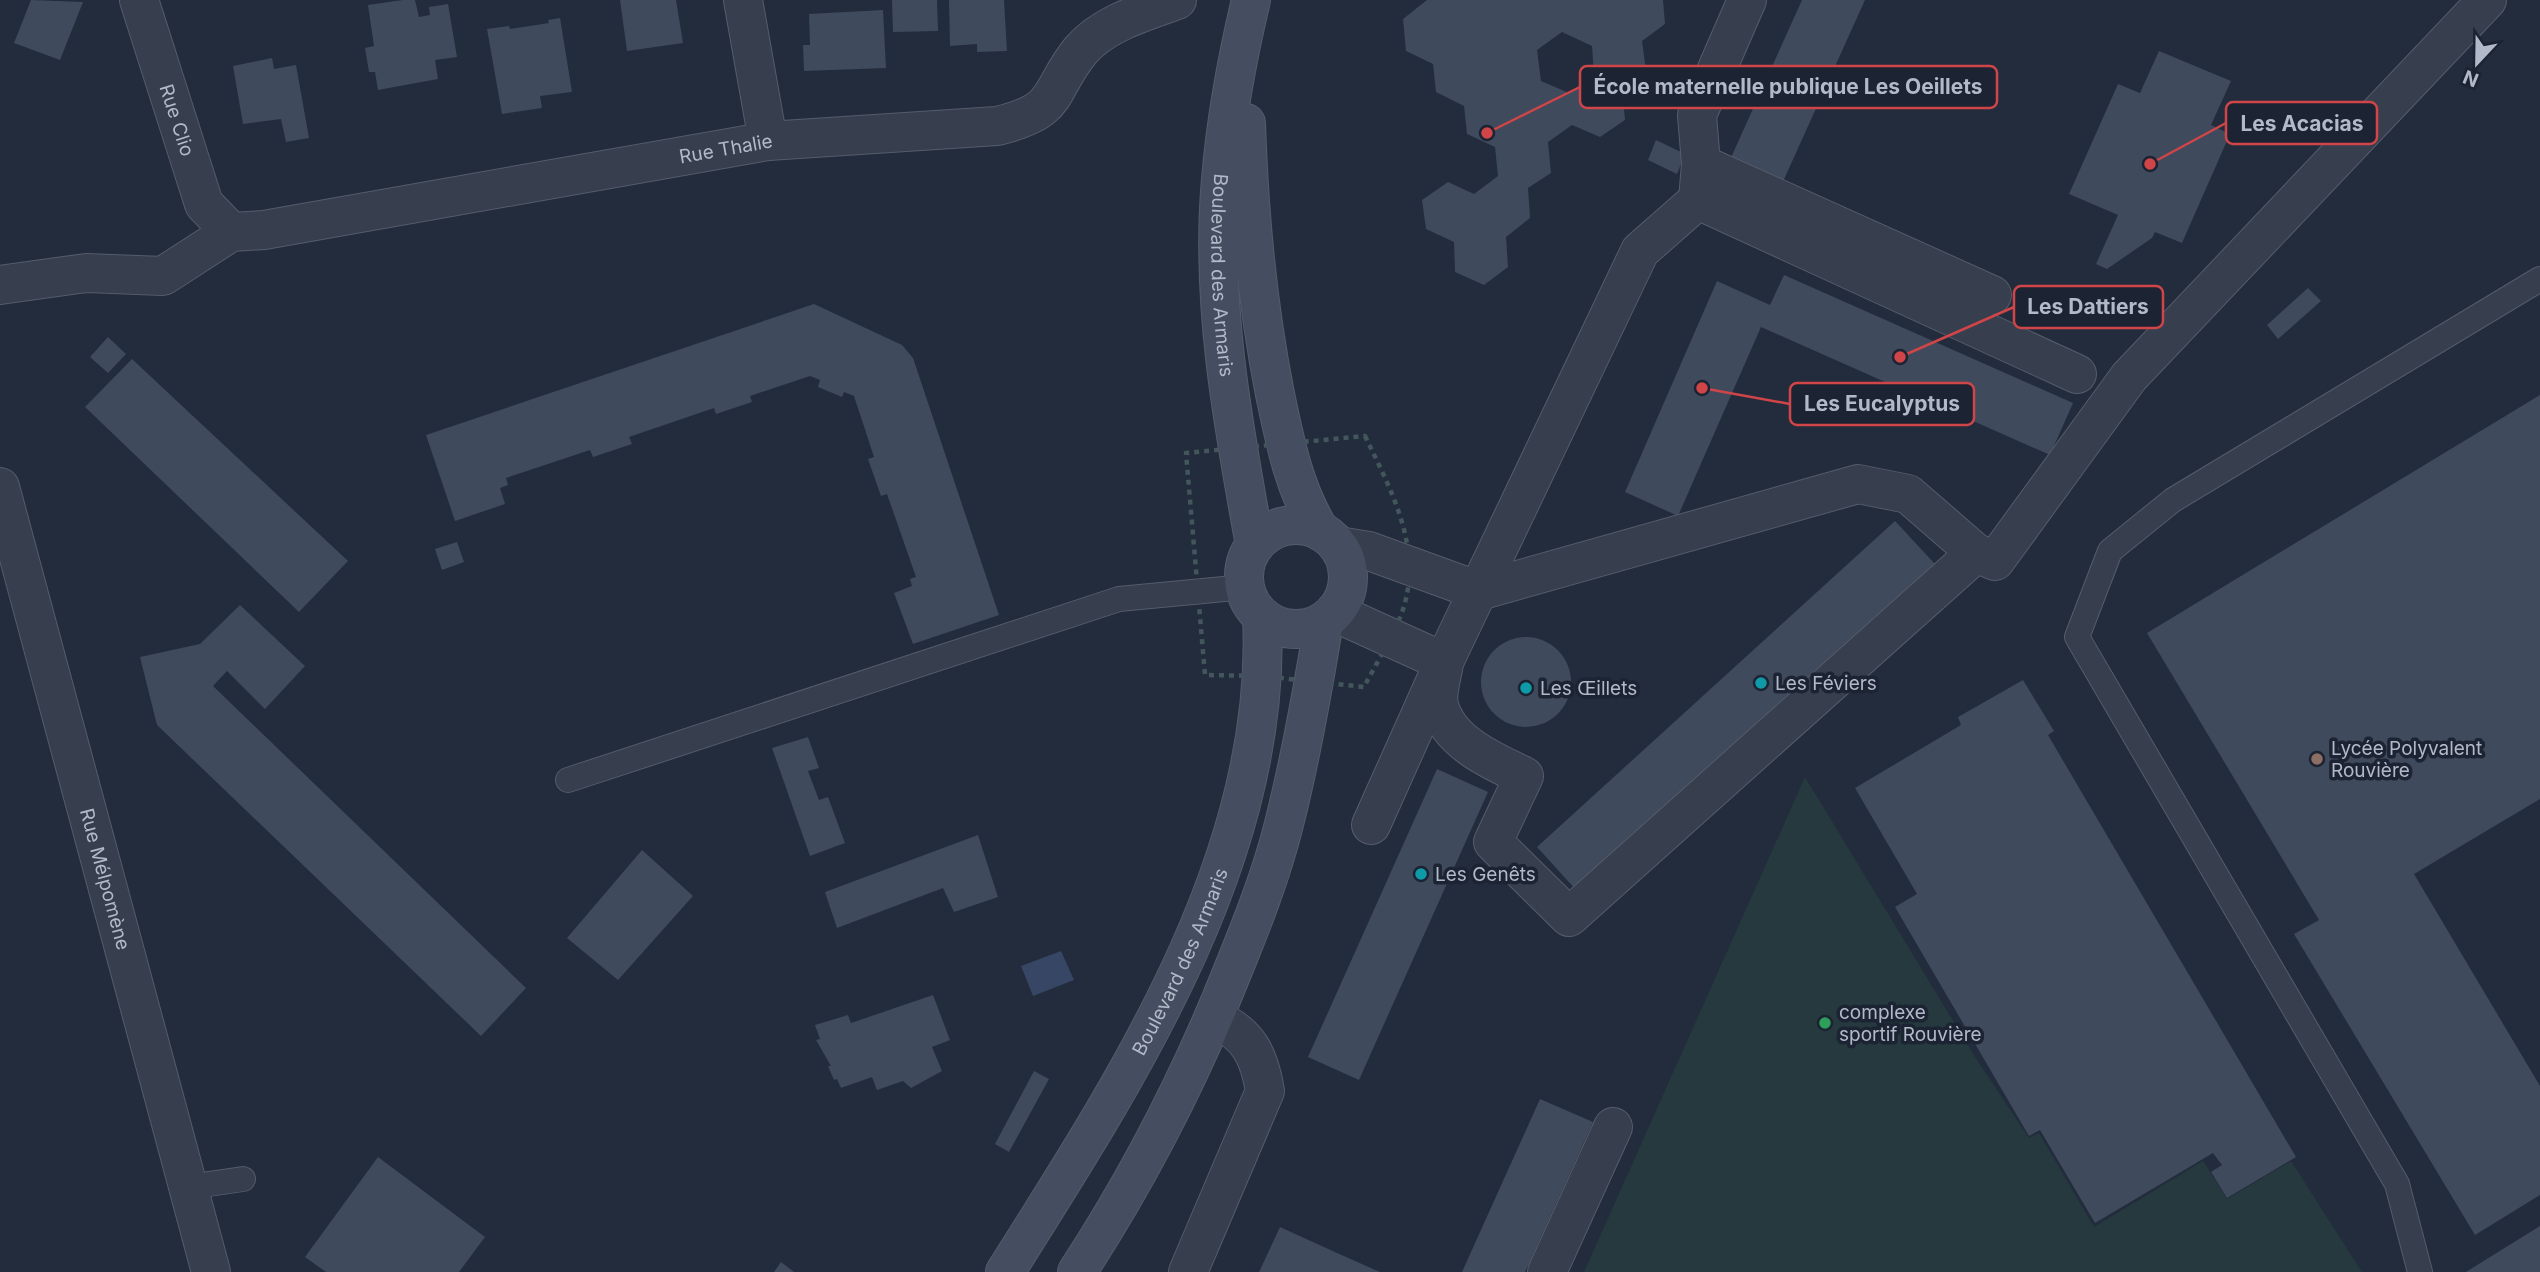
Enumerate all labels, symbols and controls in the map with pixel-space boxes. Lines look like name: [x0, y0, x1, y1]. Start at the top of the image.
north arrow: [2442, 28, 2512, 98]
text: N: [2460, 65, 2482, 92]
callout: École maternelle publique Les Oeillets: [1580, 66, 1997, 108]
text: École maternelle publique Les Oeillets: [1593, 73, 1983, 99]
street label: Rue Clio: [155, 81, 199, 159]
callout: Les Acacias: [2226, 102, 2377, 144]
text: Les Acacias: [2240, 111, 2364, 136]
street label: Rue Thalie: [677, 129, 774, 168]
street label: Boulevard des Armaris: [1206, 173, 1238, 378]
callout: Les Dattiers: [2014, 286, 2163, 328]
text: Les Dattiers: [2027, 294, 2149, 319]
callout: Les Eucalyptus: [1790, 383, 1974, 425]
text: Les Eucalyptus: [1804, 391, 1960, 416]
place label: Les Féviers: [1775, 672, 1877, 695]
marker: Les Féviers: [1753, 675, 1769, 691]
place label: Les Œillets: [1540, 677, 1637, 700]
marker: Les Œillets: [1518, 680, 1534, 696]
place label: Lycée Polyvalent Rouvière: [2331, 737, 2482, 782]
marker: Lycée Polyvalent Rouvière: [2309, 751, 2325, 767]
street label: Rue Mélpomène: [75, 806, 135, 953]
place label: Les Genêts: [1435, 863, 1536, 886]
street label: Boulevard des Armaris: [1127, 865, 1233, 1059]
marker: Les Genêts: [1413, 866, 1429, 882]
place label: complexe sportif Rouvière: [1839, 1001, 1982, 1046]
marker: complexe sportif Rouvière: [1817, 1015, 1833, 1031]

